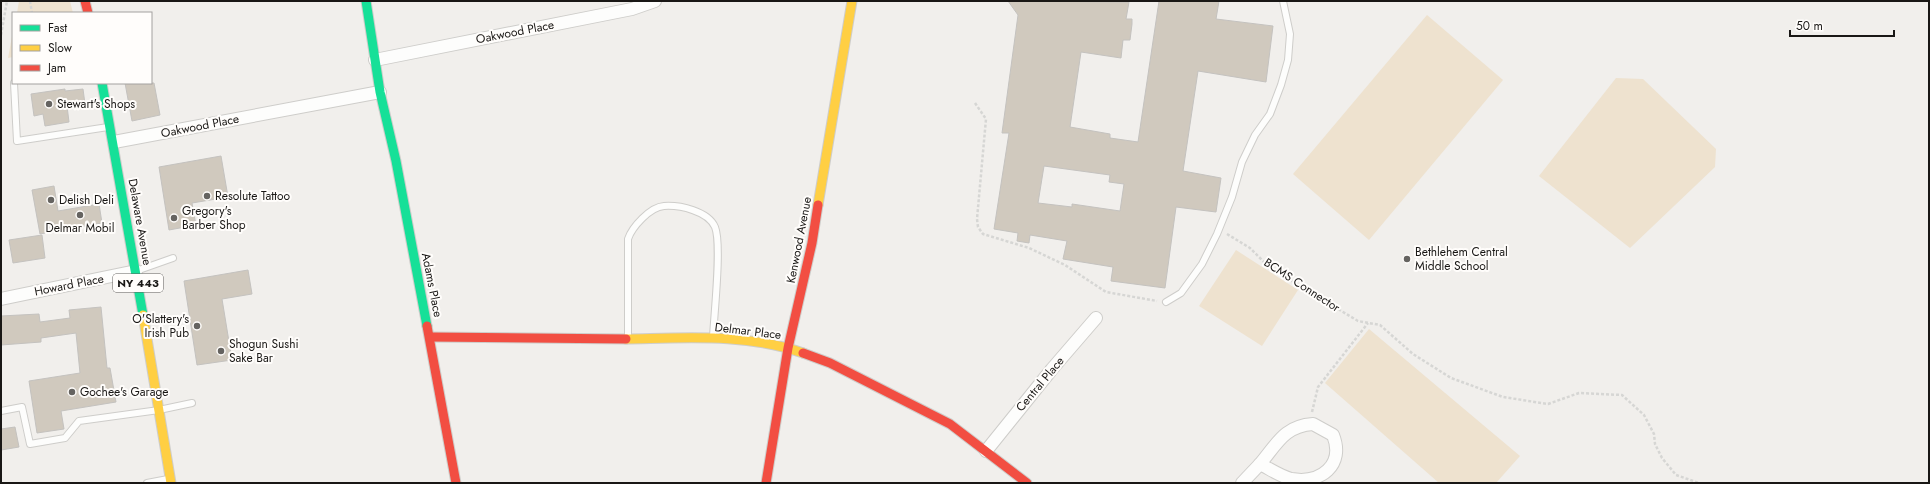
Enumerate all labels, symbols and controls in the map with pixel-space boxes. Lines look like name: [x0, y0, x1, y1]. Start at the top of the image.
legend: [12, 12, 152, 84]
scale bar: [1790, 12, 1894, 38]
street label: Oakwood Place: [474, 16, 556, 48]
text: 50 m: [1796, 17, 1823, 35]
text: Fast: [48, 19, 67, 37]
text: Slow: [48, 39, 73, 57]
text: Jam: [46, 59, 66, 77]
place label: Stewart's Shops: [57, 95, 135, 113]
marker: Stewart's Shops: [44, 99, 54, 109]
street label: Oakwood Place: [159, 110, 241, 142]
street label: Delaware Avenue: [124, 177, 156, 267]
place label: Resolute Tattoo: [215, 187, 290, 205]
place label: Delish Deli: [59, 191, 114, 209]
marker: Resolute Tattoo: [202, 191, 212, 201]
marker: Delish Deli: [46, 195, 56, 205]
street label: Kenwood Avenue: [782, 195, 816, 285]
place label: Gregory's Barber Shop: [182, 202, 246, 234]
marker: Delmar Mobil: [75, 210, 85, 220]
marker: Gregory's Barber Shop: [169, 213, 179, 223]
place label: Delmar Mobil: [46, 219, 114, 237]
place label: Bethlehem Central Middle School: [1415, 243, 1508, 275]
street label: Adams Place: [417, 251, 447, 319]
street label: BCMS Connector: [1260, 254, 1344, 317]
marker: Bethlehem Central Middle School: [1402, 254, 1412, 264]
street label: Howard Place: [33, 269, 105, 301]
road number: NY 443: [113, 274, 163, 292]
place label: O'Slattery's Irish Pub: [132, 310, 189, 342]
street label: Delmar Place: [714, 318, 782, 344]
marker: O'Slattery's Irish Pub: [192, 321, 202, 331]
place label: Shogun Sushi Sake Bar: [229, 335, 299, 367]
marker: Shogun Sushi Sake Bar: [216, 346, 226, 356]
street label: Central Place: [1012, 353, 1068, 415]
place label: Gochee's Garage: [80, 383, 169, 401]
marker: Gochee's Garage: [67, 387, 77, 397]

